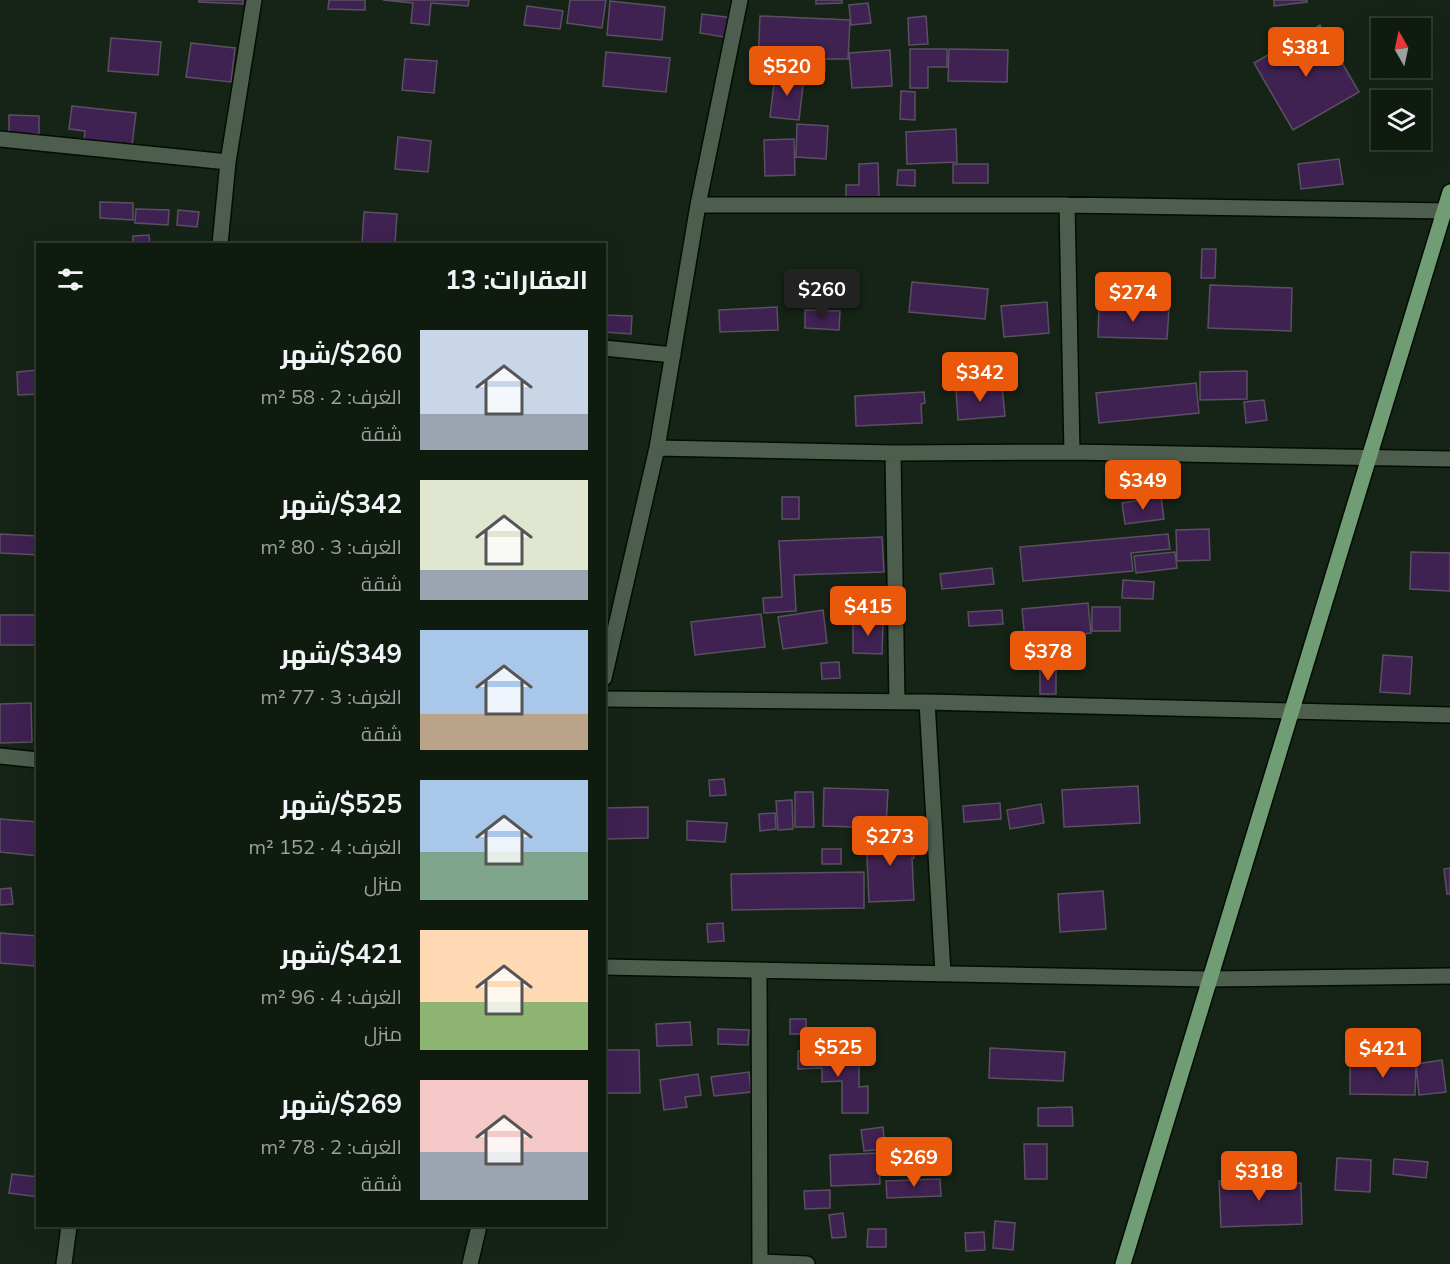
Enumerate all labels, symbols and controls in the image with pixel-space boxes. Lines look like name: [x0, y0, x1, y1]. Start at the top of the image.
north arrow: [1371, 18, 1431, 78]
map controls: [1371, 18, 1431, 150]
pin: $381: [1270, 27, 1342, 78]
text: $381: [1282, 34, 1330, 59]
pin: $520: [751, 46, 823, 97]
text: $520: [763, 53, 811, 78]
button: layers: [1371, 90, 1431, 150]
icon: filters: [54, 263, 87, 296]
text: العقارات: 13: [445, 263, 588, 296]
pin: $260: [786, 269, 858, 320]
pin: $274: [1097, 272, 1169, 323]
text: $260: [798, 276, 846, 301]
text: $274: [1109, 279, 1157, 304]
text: $260/شهر: [281, 337, 402, 370]
pin: $342: [944, 352, 1016, 403]
icon: home: [468, 354, 540, 426]
text: $342: [956, 359, 1004, 384]
text: الغرف: 2 · 58 m²: [260, 384, 402, 409]
text: شقة: [361, 421, 402, 446]
pin: $349: [1107, 460, 1179, 511]
text: $349: [1119, 467, 1167, 492]
text: $342/شهر: [281, 487, 402, 520]
icon: home: [468, 504, 540, 576]
text: الغرف: 3 · 80 m²: [260, 534, 402, 559]
text: شقة: [361, 571, 402, 596]
pin: $415: [832, 586, 904, 637]
text: $415: [844, 593, 892, 618]
pin: $378: [1012, 631, 1084, 682]
text: $349/شهر: [281, 637, 402, 670]
text: $378: [1024, 638, 1072, 663]
icon: home: [468, 654, 540, 726]
text: الغرف: 3 · 77 m²: [260, 684, 402, 709]
text: شقة: [361, 721, 402, 746]
text: $525/شهر: [281, 787, 402, 820]
icon: home: [468, 804, 540, 876]
pin: $273: [854, 816, 926, 867]
text: $273: [866, 823, 914, 848]
text: الغرف: 4 · 152 m²: [248, 834, 402, 859]
text: منزل: [364, 871, 402, 896]
text: $421/شهر: [281, 937, 402, 970]
icon: home: [468, 954, 540, 1026]
text: الغرف: 4 · 96 m²: [260, 984, 402, 1009]
text: منزل: [364, 1021, 402, 1046]
pin: $525: [802, 1027, 874, 1078]
pin: $421: [1347, 1028, 1419, 1079]
text: $525: [814, 1034, 862, 1059]
text: $421: [1359, 1035, 1407, 1060]
text: $269/شهر: [281, 1087, 402, 1120]
icon: home: [468, 1104, 540, 1176]
text: الغرف: 2 · 78 m²: [260, 1134, 402, 1159]
pin: $269: [878, 1137, 950, 1188]
text: $269: [890, 1144, 938, 1169]
pin: $318: [1223, 1151, 1295, 1202]
text: $318: [1235, 1158, 1283, 1183]
text: شقة: [361, 1171, 402, 1196]

